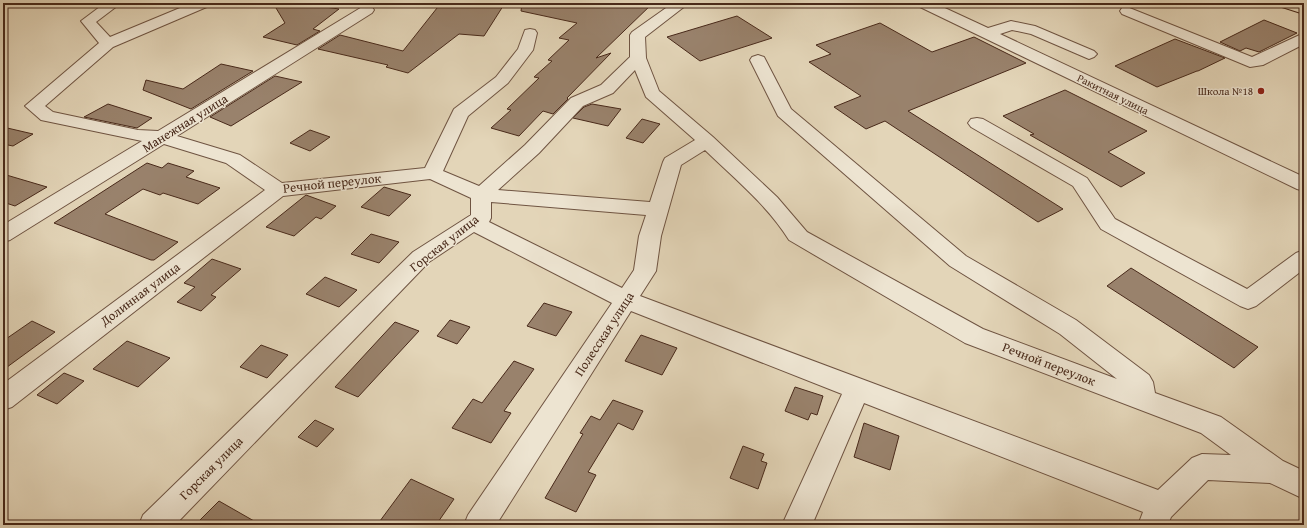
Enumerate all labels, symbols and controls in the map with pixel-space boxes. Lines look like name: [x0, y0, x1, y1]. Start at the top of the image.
street label: Ракитная улица: [1074, 70, 1152, 119]
place label: Школа №18: [1198, 83, 1253, 99]
marker: Школа №18: [1256, 86, 1266, 96]
street label: Манежная улица: [138, 89, 232, 157]
street label: Речной переулок: [282, 168, 382, 198]
street label: Горская улица: [405, 209, 483, 276]
street label: Долинная улица: [95, 257, 185, 331]
street label: Полесская улица: [570, 287, 639, 380]
street label: Речной переулок: [1000, 337, 1099, 391]
street label: Горская улица: [175, 431, 248, 504]

